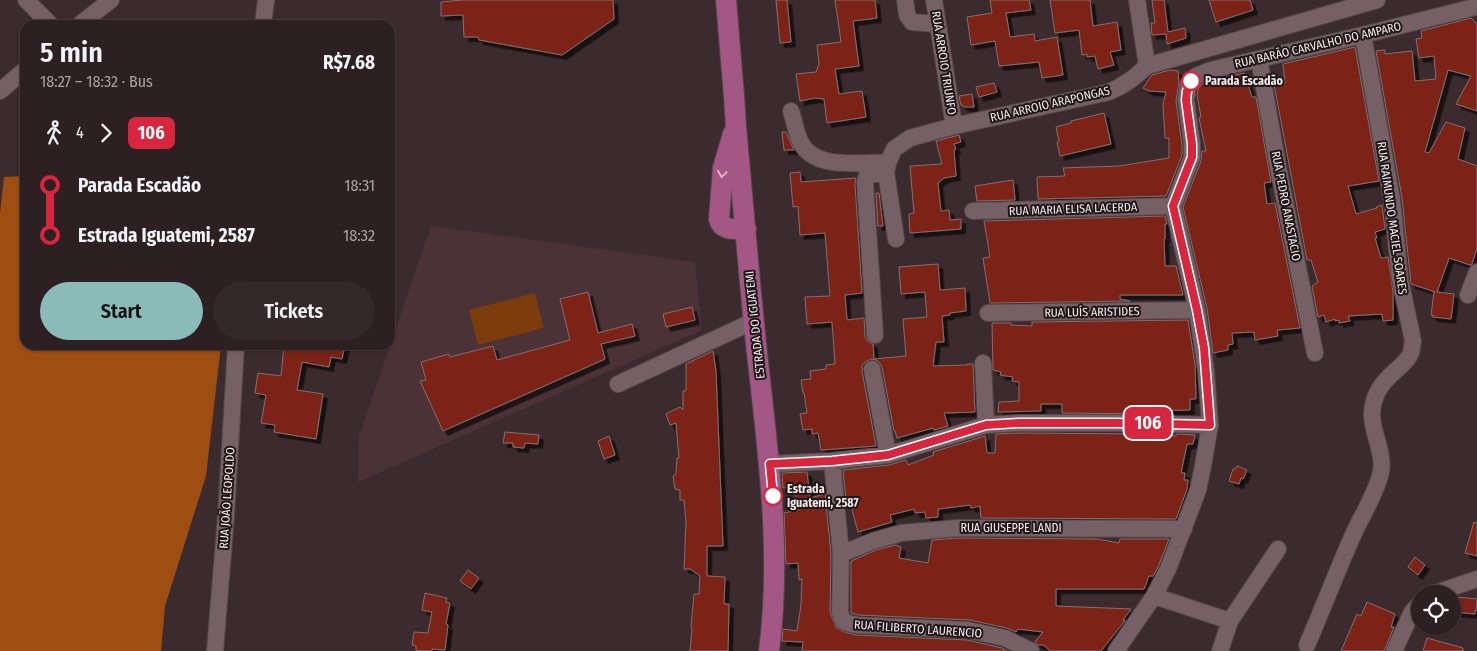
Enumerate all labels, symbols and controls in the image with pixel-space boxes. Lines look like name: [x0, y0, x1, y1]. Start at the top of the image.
street label: RUA ARROIO TRIUNFO: [929, 10, 959, 116]
street label: RUA BARÃO CARVALHO DO AMPARO: [1233, 18, 1403, 71]
text: 5 min: [40, 36, 103, 69]
text: R$7.68: [323, 51, 375, 74]
marker: Parada Escadão: [1181, 71, 1201, 91]
text: 18:27 – 18:32 · Bus: [40, 72, 153, 91]
place label: Parada Escadão: [1205, 74, 1283, 88]
street label: RUA ARROIO ARAPONGAS: [989, 83, 1111, 125]
icon: walk: [40, 119, 68, 147]
icon: forward: [92, 119, 120, 147]
text: 106: [138, 122, 165, 144]
text: 4: [76, 123, 84, 142]
street label: RUA RAIMUNDO MACIEL SOARES: [1374, 141, 1410, 295]
street label: RUA PEDRO ANASTACIO: [1268, 150, 1304, 262]
one-way arrow: [717, 170, 728, 178]
text: Parada Escadão: [78, 174, 201, 197]
text: 18:31: [344, 176, 375, 195]
street label: RUA MARIA ELISA LACERDA: [1009, 200, 1138, 218]
text: Estrada Iguatemi, 2587: [78, 224, 255, 247]
text: 18:32: [343, 226, 375, 245]
street label: ESTRADA DO IGUATEMI: [742, 270, 768, 380]
button: Start: [40, 282, 203, 340]
button: Tickets: [213, 282, 375, 340]
street label: RUA LUÍS ARISTIDES: [1044, 303, 1140, 320]
line badge: 106: [1119, 407, 1177, 439]
text: 106: [1135, 412, 1161, 434]
street label: RUA JOÃO LEOPOLDO: [215, 447, 238, 549]
place label: Estrada Iguatemi, 2587: [787, 482, 859, 510]
marker: Estrada Iguatemi, 2587: [763, 486, 783, 506]
street label: RUA GIUSEPPE LANDI: [960, 521, 1062, 535]
map controls: [1411, 585, 1461, 635]
button: locate: [1411, 585, 1461, 635]
street label: RUA FILIBERTO LAURENCIO: [854, 618, 982, 640]

